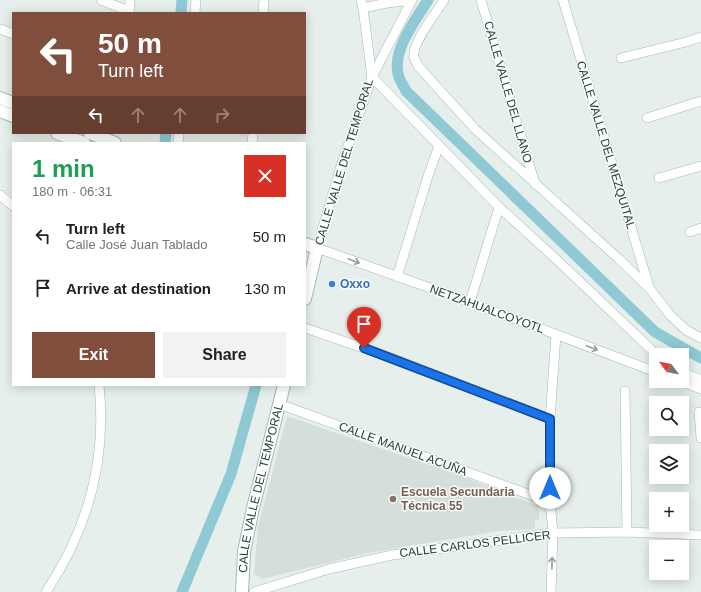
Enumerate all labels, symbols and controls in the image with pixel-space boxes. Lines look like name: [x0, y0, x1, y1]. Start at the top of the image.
street label: CALLE VALLE DEL LLANO: [481, 20, 535, 164]
icon: left: [32, 28, 84, 80]
text: 50 m: [98, 28, 162, 59]
street label: CALLE VALLE DEL MEZQUITAL: [574, 59, 638, 231]
text: Turn left: [98, 61, 163, 81]
street label: CALLE VALLE DEL TEMPORAL: [312, 77, 376, 247]
icon: left: [85, 104, 107, 126]
icon: ahead: [127, 104, 149, 126]
icon: ahead: [169, 104, 191, 126]
icon: right: [211, 104, 233, 126]
text: 1 min: [32, 155, 95, 182]
button: close: [244, 155, 286, 197]
text: 180 m · 06:31: [32, 184, 112, 199]
text: Turn left: [66, 220, 125, 237]
icon: left: [32, 225, 54, 247]
text: 50 m: [253, 228, 286, 245]
text: Calle José Juan Tablado: [66, 237, 207, 252]
one-way arrow: [348, 258, 360, 266]
icon: arrive: [32, 277, 54, 299]
place label: Oxxo: [340, 277, 370, 291]
marker: Oxxo: [327, 279, 337, 289]
text: Arrive at destination: [66, 280, 211, 297]
text: 130 m: [244, 280, 286, 297]
street label: NETZAHUALCOYOTL: [428, 282, 546, 336]
pin: [347, 307, 381, 348]
icon: arrive: [353, 313, 375, 335]
button: Exit: [32, 332, 155, 378]
button: Share: [163, 332, 286, 378]
one-way arrow: [586, 345, 598, 353]
north arrow: [649, 348, 689, 388]
map controls: [649, 348, 689, 580]
button: search: [649, 396, 689, 436]
street label: CALLE VALLE DEL TEMPORAL: [236, 401, 286, 573]
street label: CALLE MANUEL ACUÑA: [337, 419, 469, 479]
button: layers: [649, 444, 689, 484]
position arrow: [529, 467, 571, 509]
place label: Escuela Secundaria Técnica 55: [401, 485, 515, 513]
button: +: [649, 492, 689, 532]
marker: Escuela Secundaria Técnica 55: [388, 494, 398, 504]
street label: CALLE CARLOS PELLICER: [399, 528, 552, 560]
button: −: [649, 540, 689, 580]
one-way arrow: [548, 557, 556, 570]

